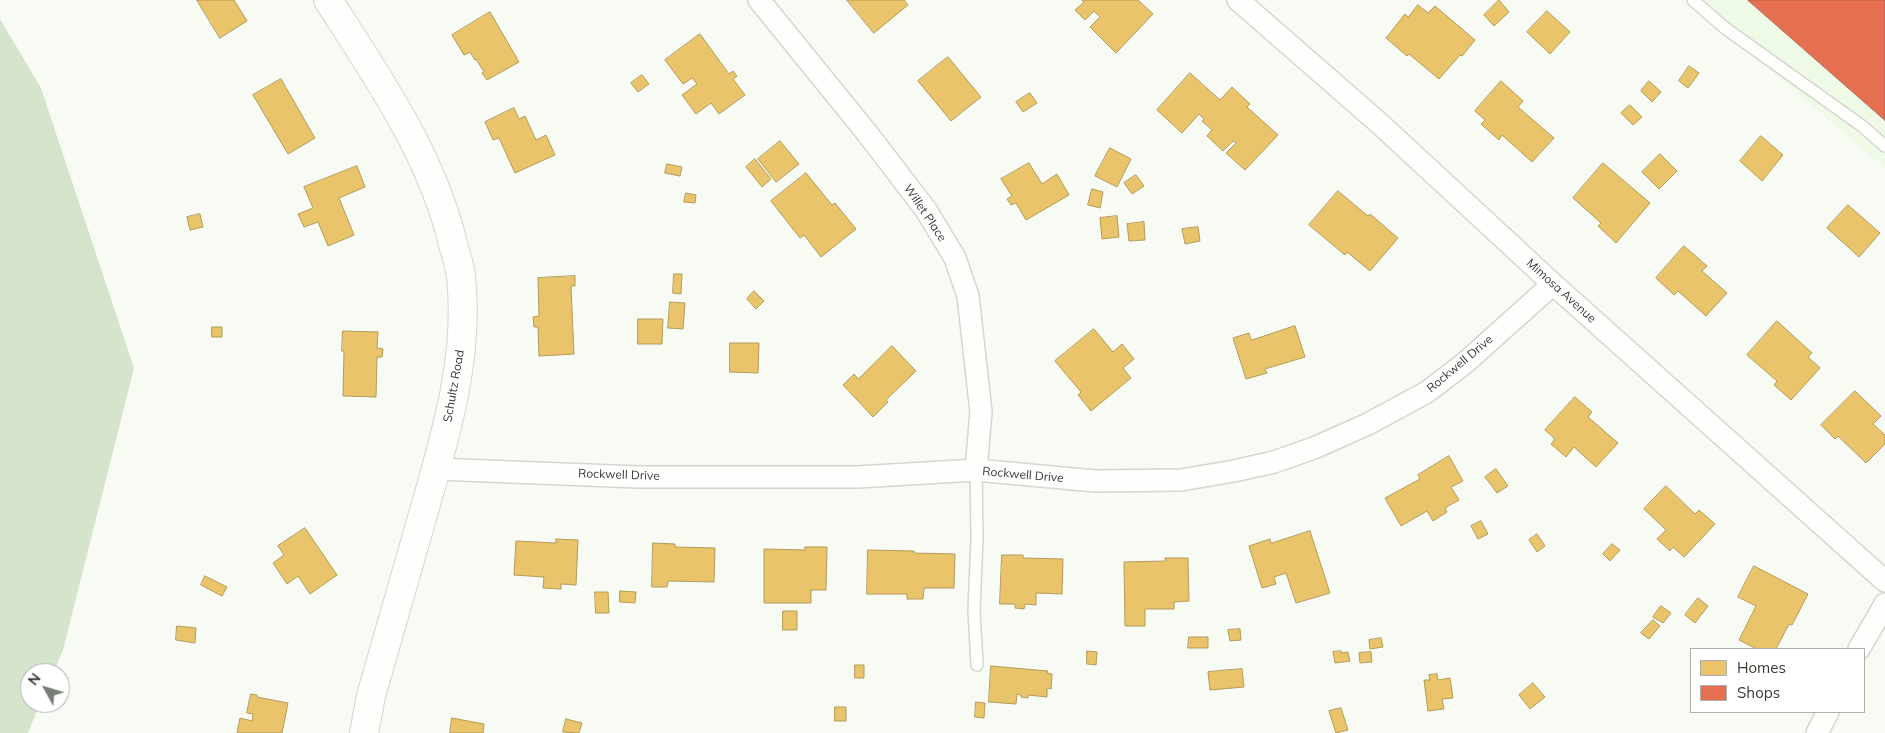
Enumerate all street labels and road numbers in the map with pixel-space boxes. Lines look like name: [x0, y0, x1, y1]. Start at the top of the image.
street label: Willet Place: [901, 182, 949, 244]
street label: Mimosa Avenue: [1523, 256, 1599, 326]
street label: Rockwell Drive: [1424, 332, 1496, 396]
street label: Schultz Road: [441, 349, 467, 423]
street label: Rockwell Drive: [982, 464, 1064, 486]
street label: Rockwell Drive: [578, 466, 660, 484]

